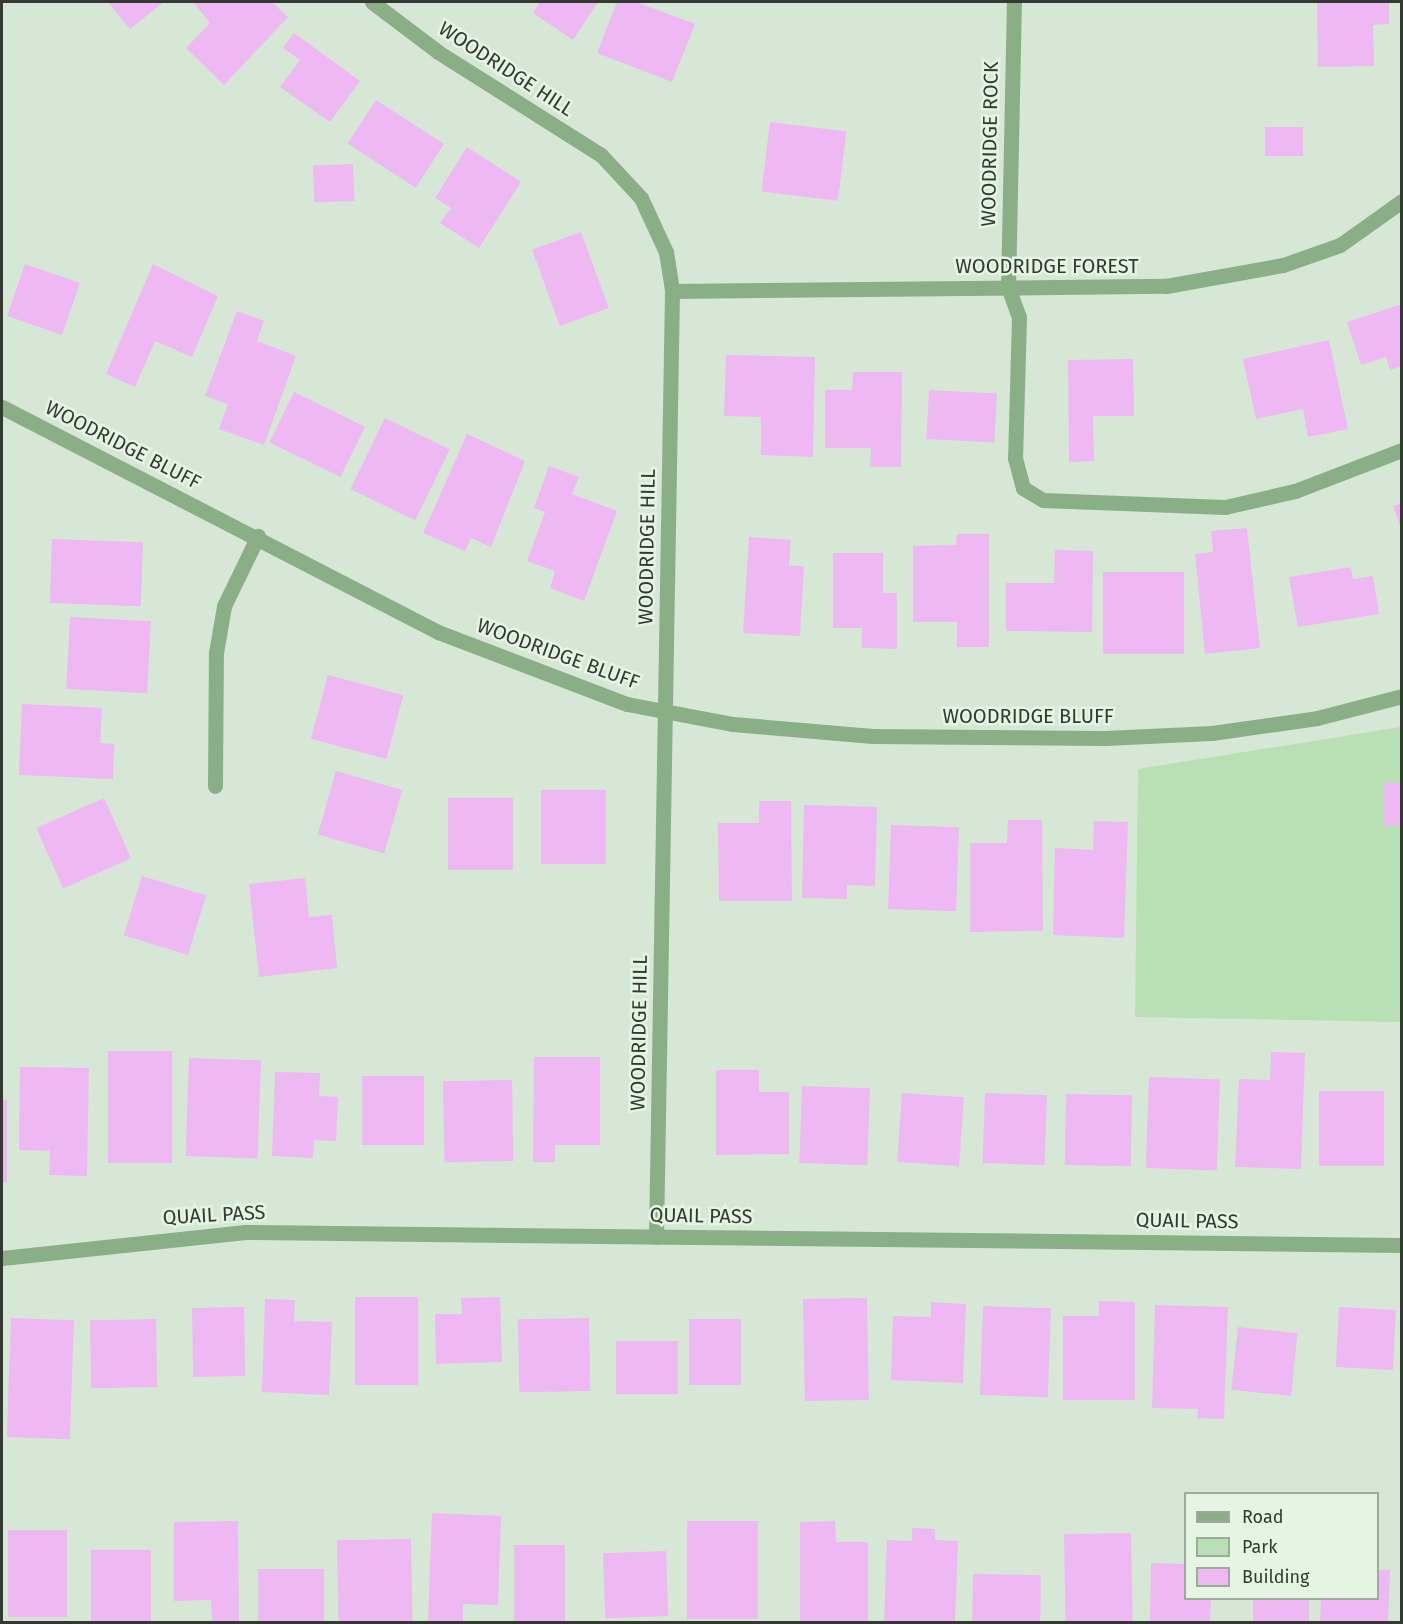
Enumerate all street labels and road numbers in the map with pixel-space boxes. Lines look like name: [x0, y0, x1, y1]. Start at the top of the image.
street label: WOODRIDGE HILL: [434, 16, 578, 122]
street label: WOODRIDGE ROCK: [977, 61, 1003, 227]
street label: WOODRIDGE FOREST: [955, 254, 1139, 278]
street label: WOODRIDGE BLUFF: [41, 395, 205, 495]
street label: WOODRIDGE HILL: [634, 469, 660, 625]
street label: WOODRIDGE BLUFF: [474, 613, 642, 695]
street label: WOODRIDGE BLUFF: [942, 704, 1114, 728]
street label: WOODRIDGE HILL: [626, 955, 652, 1111]
street label: QUAIL PASS: [162, 1200, 266, 1230]
street label: QUAIL PASS: [649, 1203, 753, 1229]
street label: QUAIL PASS: [1135, 1208, 1239, 1234]

